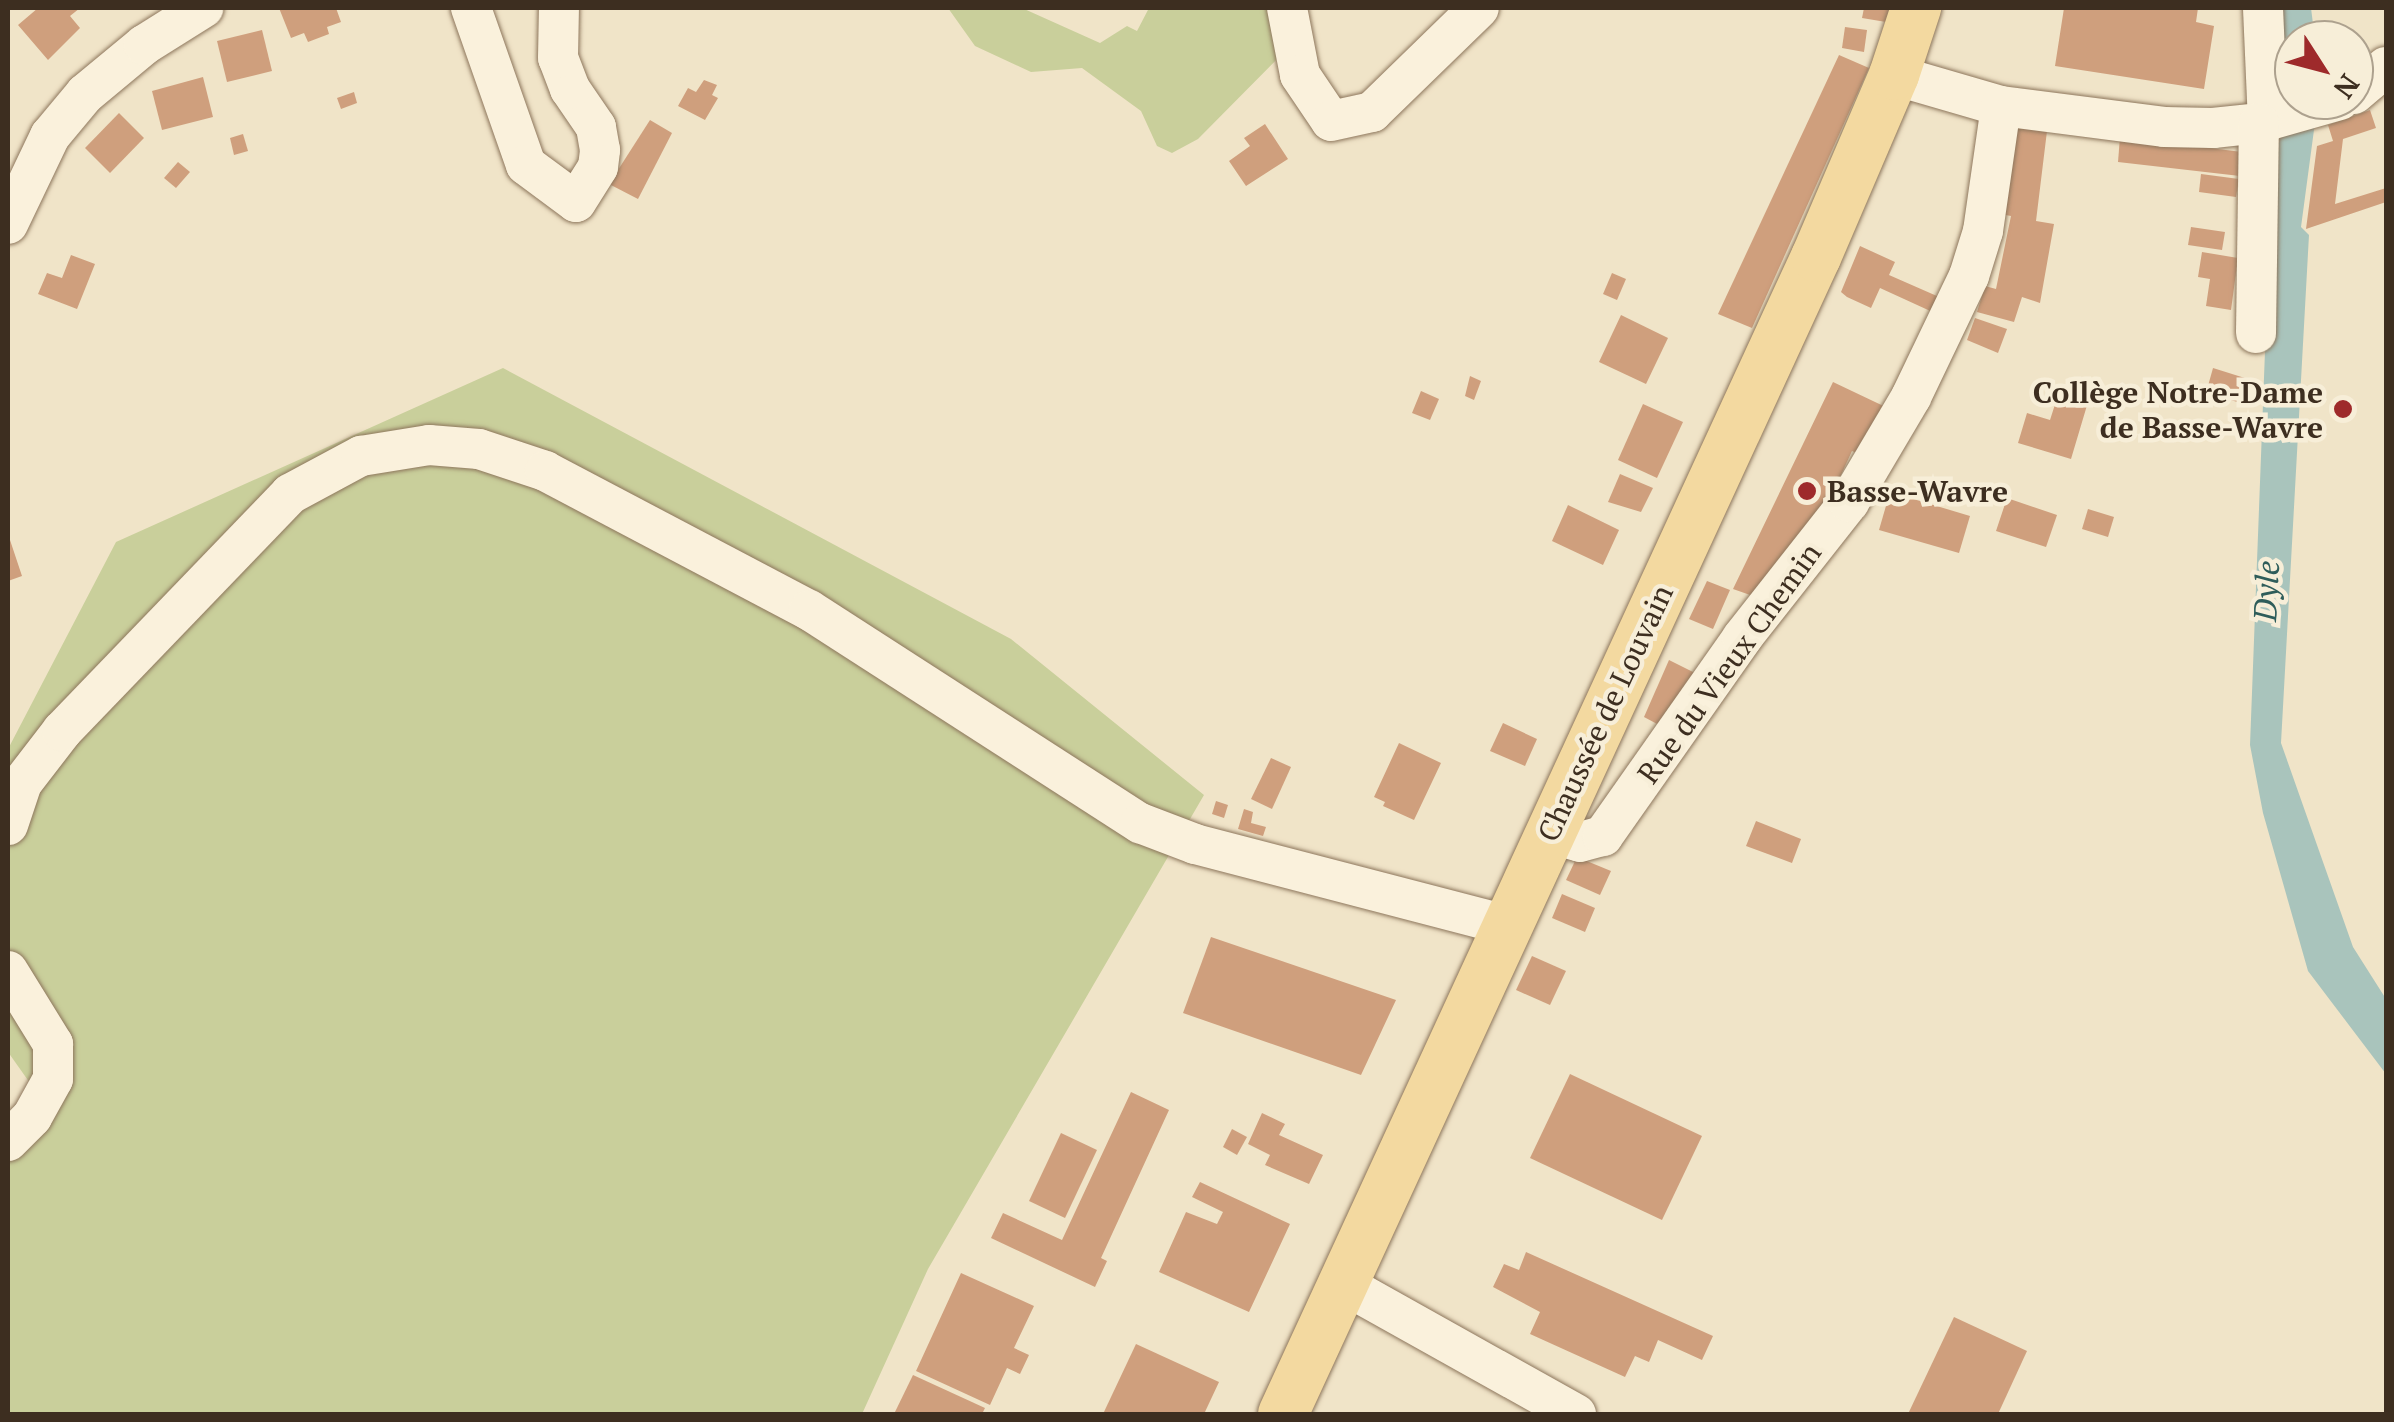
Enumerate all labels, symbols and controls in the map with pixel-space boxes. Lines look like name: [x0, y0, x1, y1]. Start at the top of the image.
north arrow: [2274, 20, 2374, 120]
text: N: [2326, 67, 2368, 106]
place label: Collège Notre-Dame de Basse-Wavre: [2033, 374, 2323, 444]
marker: Collège Notre-Dame de Basse-Wavre: [2332, 398, 2354, 420]
place label: Basse-Wavre: [1827, 473, 2008, 509]
marker: Basse-Wavre: [1796, 480, 1818, 502]
street label: Rue du Vieux Chemin: [1629, 535, 1829, 791]
water label: Dyle: [2245, 560, 2287, 622]
street label: Chaussée de Louvain: [1530, 579, 1680, 847]

